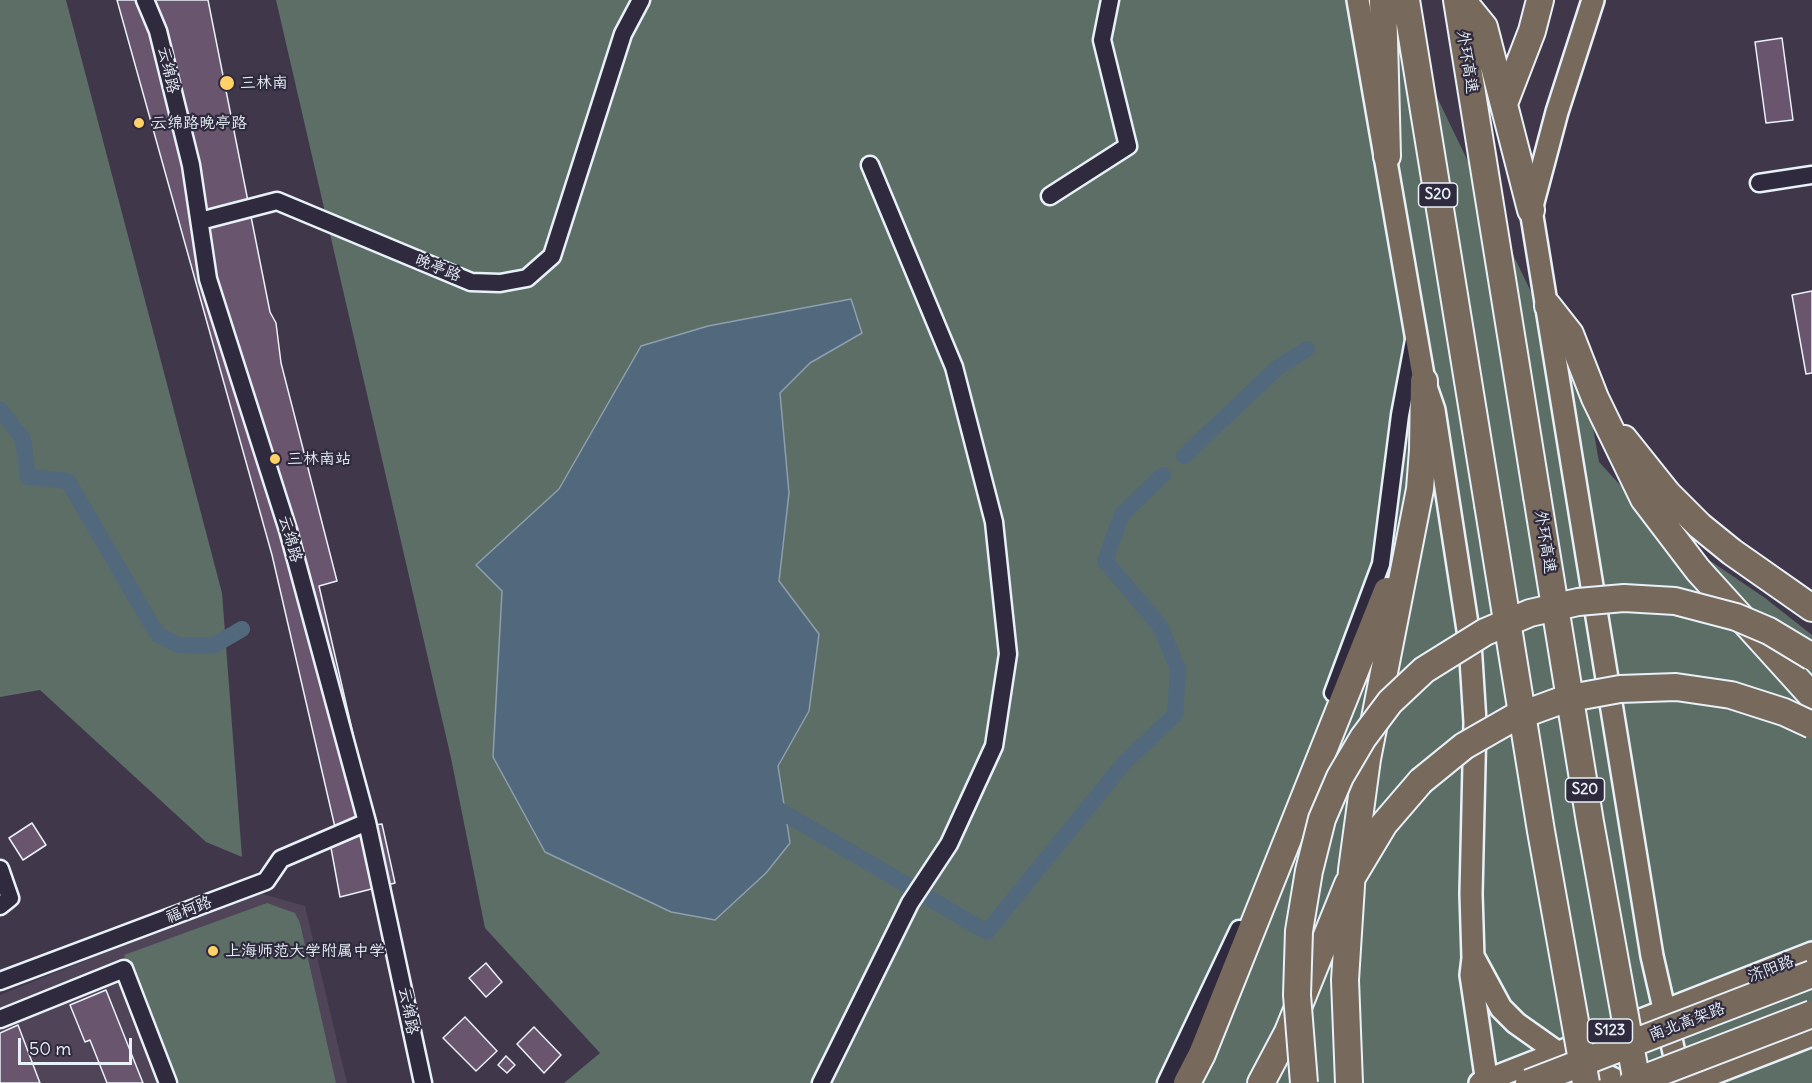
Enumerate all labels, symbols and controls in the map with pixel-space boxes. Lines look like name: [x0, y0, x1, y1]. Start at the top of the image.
street label: 外环高速: [1453, 29, 1481, 95]
street label: 云绵路: [153, 44, 183, 96]
place label: 三林南: [240, 73, 288, 93]
marker: 三林南: [218, 74, 236, 92]
place label: 云绵路晚亭路: [151, 113, 247, 133]
marker: 云绵路晚亭路: [132, 116, 146, 130]
road number: S20: [1418, 183, 1458, 207]
street label: 晚亭路: [412, 250, 464, 286]
place label: 三林南站: [287, 449, 351, 469]
marker: 三林南站: [268, 452, 282, 466]
street label: 外环高速: [1531, 509, 1559, 575]
street label: 云绵路: [274, 513, 306, 565]
road number: S20: [1566, 778, 1604, 802]
street label: 福柯路: [163, 892, 215, 928]
place label: 上海师范大学附属中学: [225, 941, 385, 961]
marker: 上海师范大学附属中学: [206, 944, 220, 958]
street label: 济阳路: [1745, 951, 1797, 987]
street label: 云绵路: [394, 986, 422, 1036]
street label: 南北高架路: [1646, 999, 1728, 1045]
road number: S123: [1588, 1019, 1632, 1043]
scale bar: [21, 1026, 135, 1064]
text: 50 m: [29, 1037, 71, 1060]

